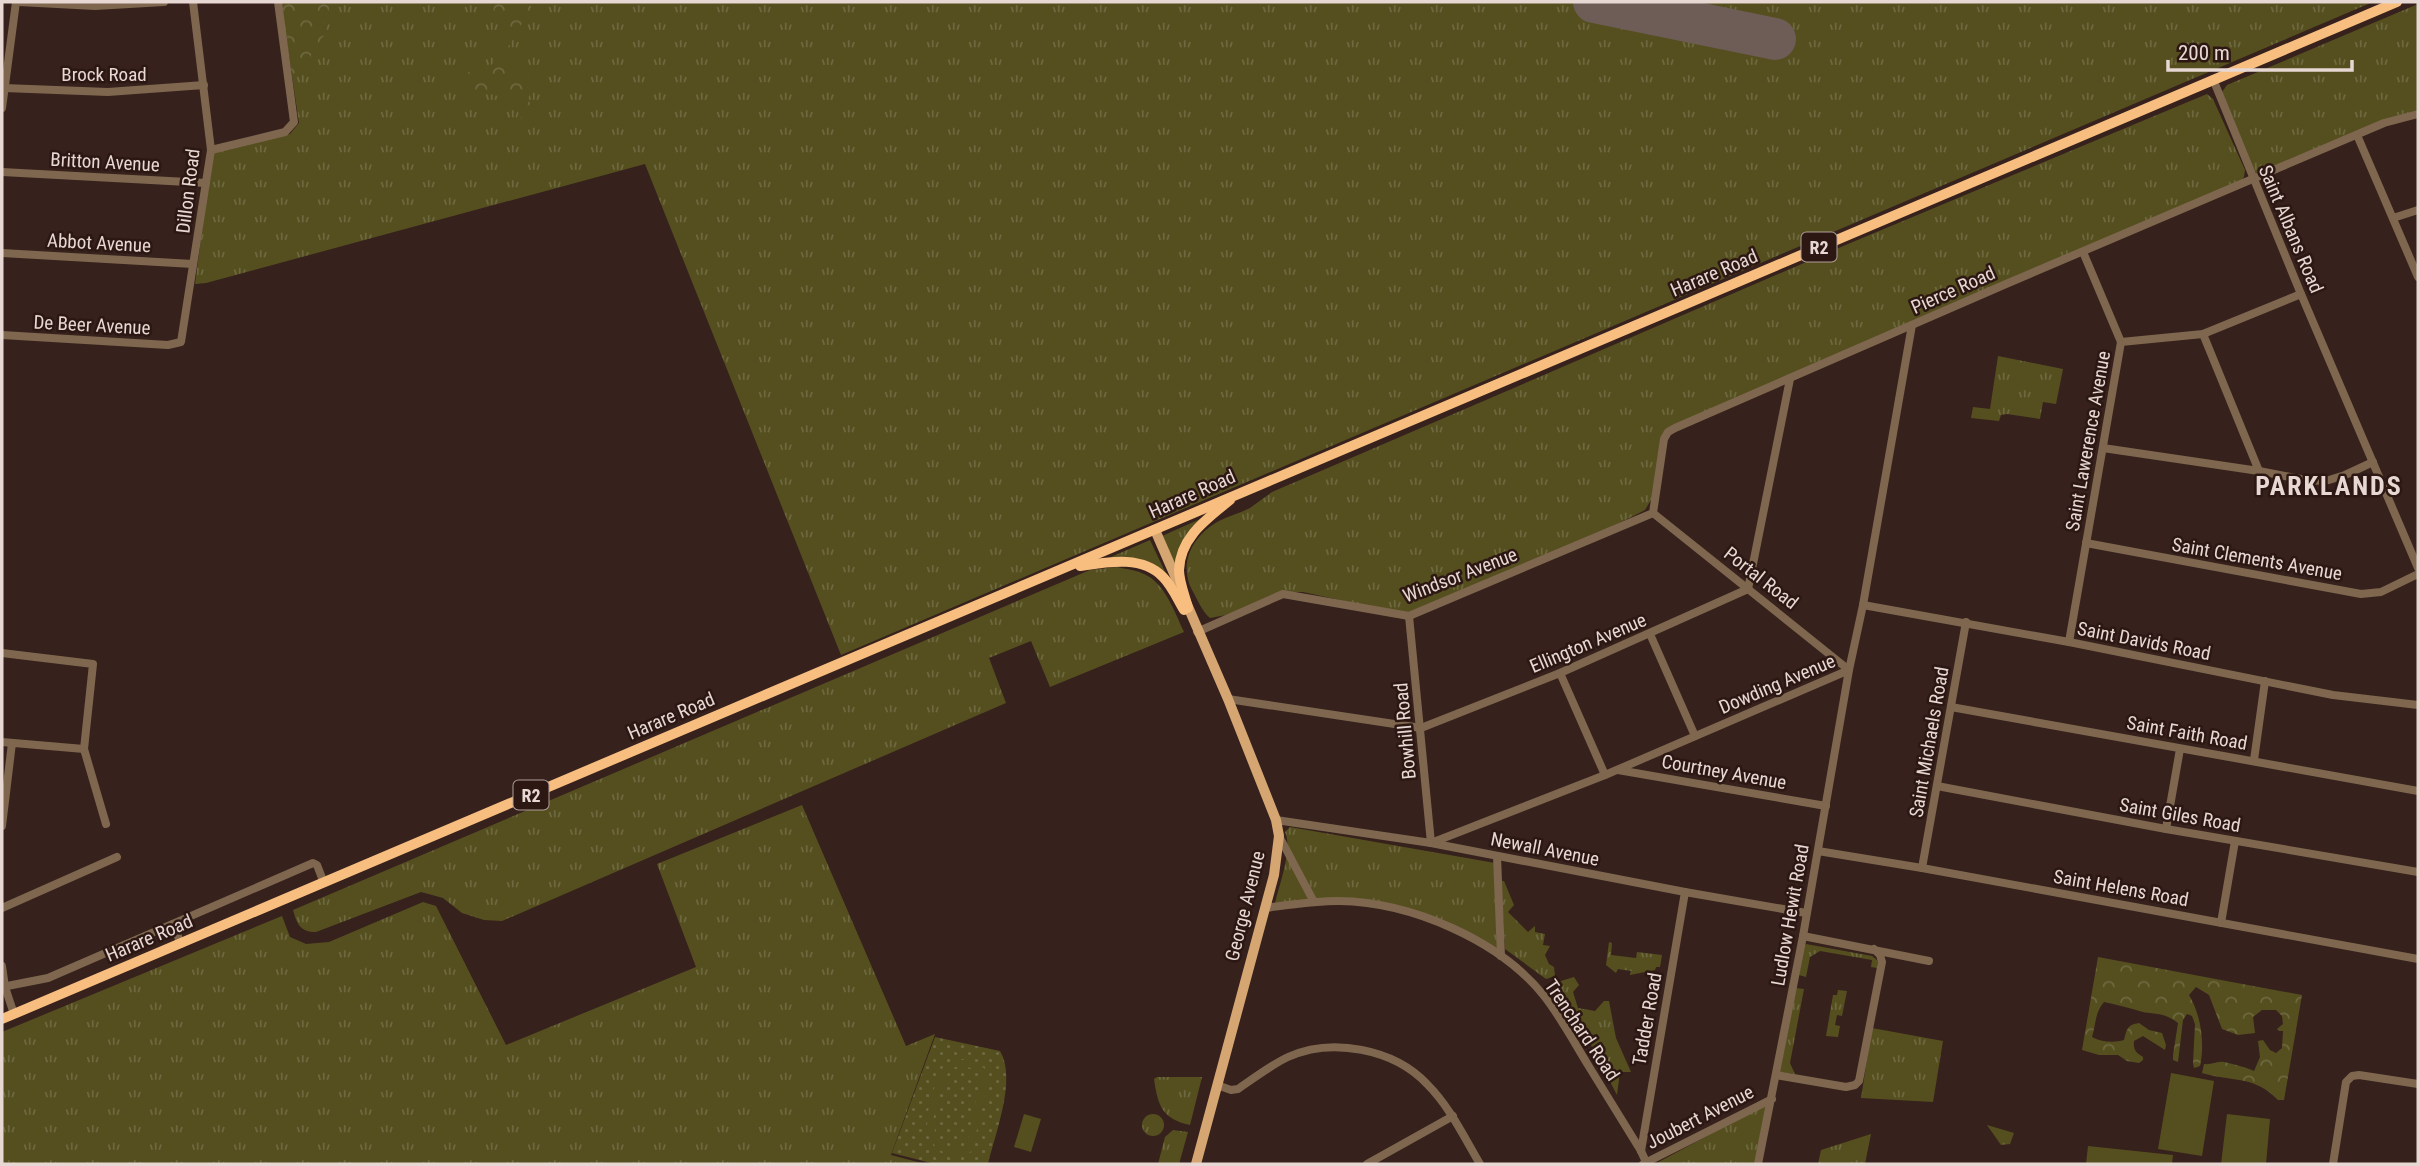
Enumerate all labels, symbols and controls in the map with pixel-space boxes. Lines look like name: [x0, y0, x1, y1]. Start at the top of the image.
scale bar: [2168, 28, 2352, 72]
text: 200 m: [2178, 41, 2230, 65]
street label: Brock Road: [61, 63, 147, 86]
street label: Dillon Road: [171, 147, 205, 235]
street label: Britton Avenue: [50, 148, 160, 176]
street label: Saint Albans Road: [2254, 162, 2328, 296]
street label: Abbot Avenue: [47, 229, 152, 257]
road number: R2: [1801, 232, 1836, 262]
street label: Harare Road: [1667, 244, 1761, 302]
street label: Pierce Road: [1907, 261, 1999, 319]
street label: De Beer Avenue: [33, 310, 151, 340]
street label: Saint Lawerence Avenue: [2061, 349, 2115, 533]
street label: Harare Road: [1145, 465, 1239, 523]
district label: PARKLANDS: [2255, 471, 2403, 501]
street label: Saint Clements Avenue: [2170, 533, 2344, 585]
street label: Portal Road: [1719, 542, 1803, 614]
street label: Windsor Avenue: [1400, 543, 1520, 607]
street label: Ellington Avenue: [1526, 608, 1650, 678]
street label: Saint Davids Road: [2075, 617, 2213, 665]
street label: Dowding Avenue: [1715, 649, 1839, 719]
street label: Saint Michaels Road: [1904, 665, 1954, 819]
street label: Bowhill Road: [1389, 682, 1421, 780]
street label: Harare Road: [624, 687, 718, 745]
street label: Saint Faith Road: [2125, 711, 2249, 755]
street label: Courtney Avenue: [1660, 750, 1788, 794]
road number: R2: [514, 780, 548, 810]
street label: Saint Giles Road: [2118, 793, 2242, 837]
street label: Newall Avenue: [1489, 827, 1601, 871]
street label: Ludlow Hewit Road: [1766, 842, 1814, 988]
street label: George Avenue: [1220, 848, 1270, 963]
street label: Saint Helens Road: [2052, 865, 2190, 911]
street label: Harare Road: [102, 909, 196, 967]
street label: Tadder Road: [1628, 971, 1666, 1067]
street label: Trenchard Road: [1540, 975, 1624, 1085]
street label: Joubert Avenue: [1643, 1080, 1757, 1154]

